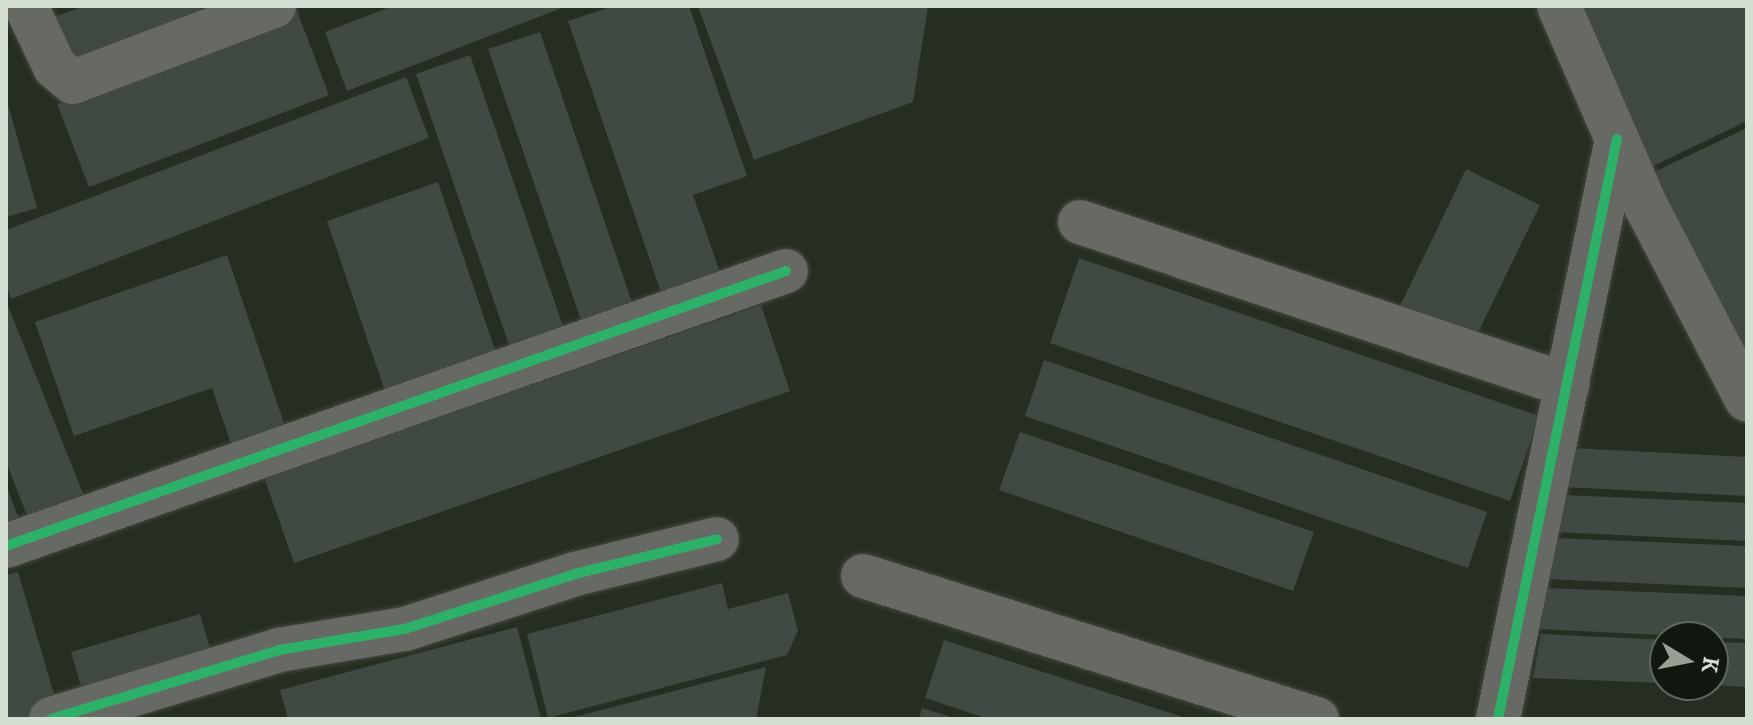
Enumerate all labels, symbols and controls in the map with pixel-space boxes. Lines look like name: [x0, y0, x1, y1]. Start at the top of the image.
north arrow: [1649, 621, 1729, 701]
text: K: [1696, 655, 1726, 675]

